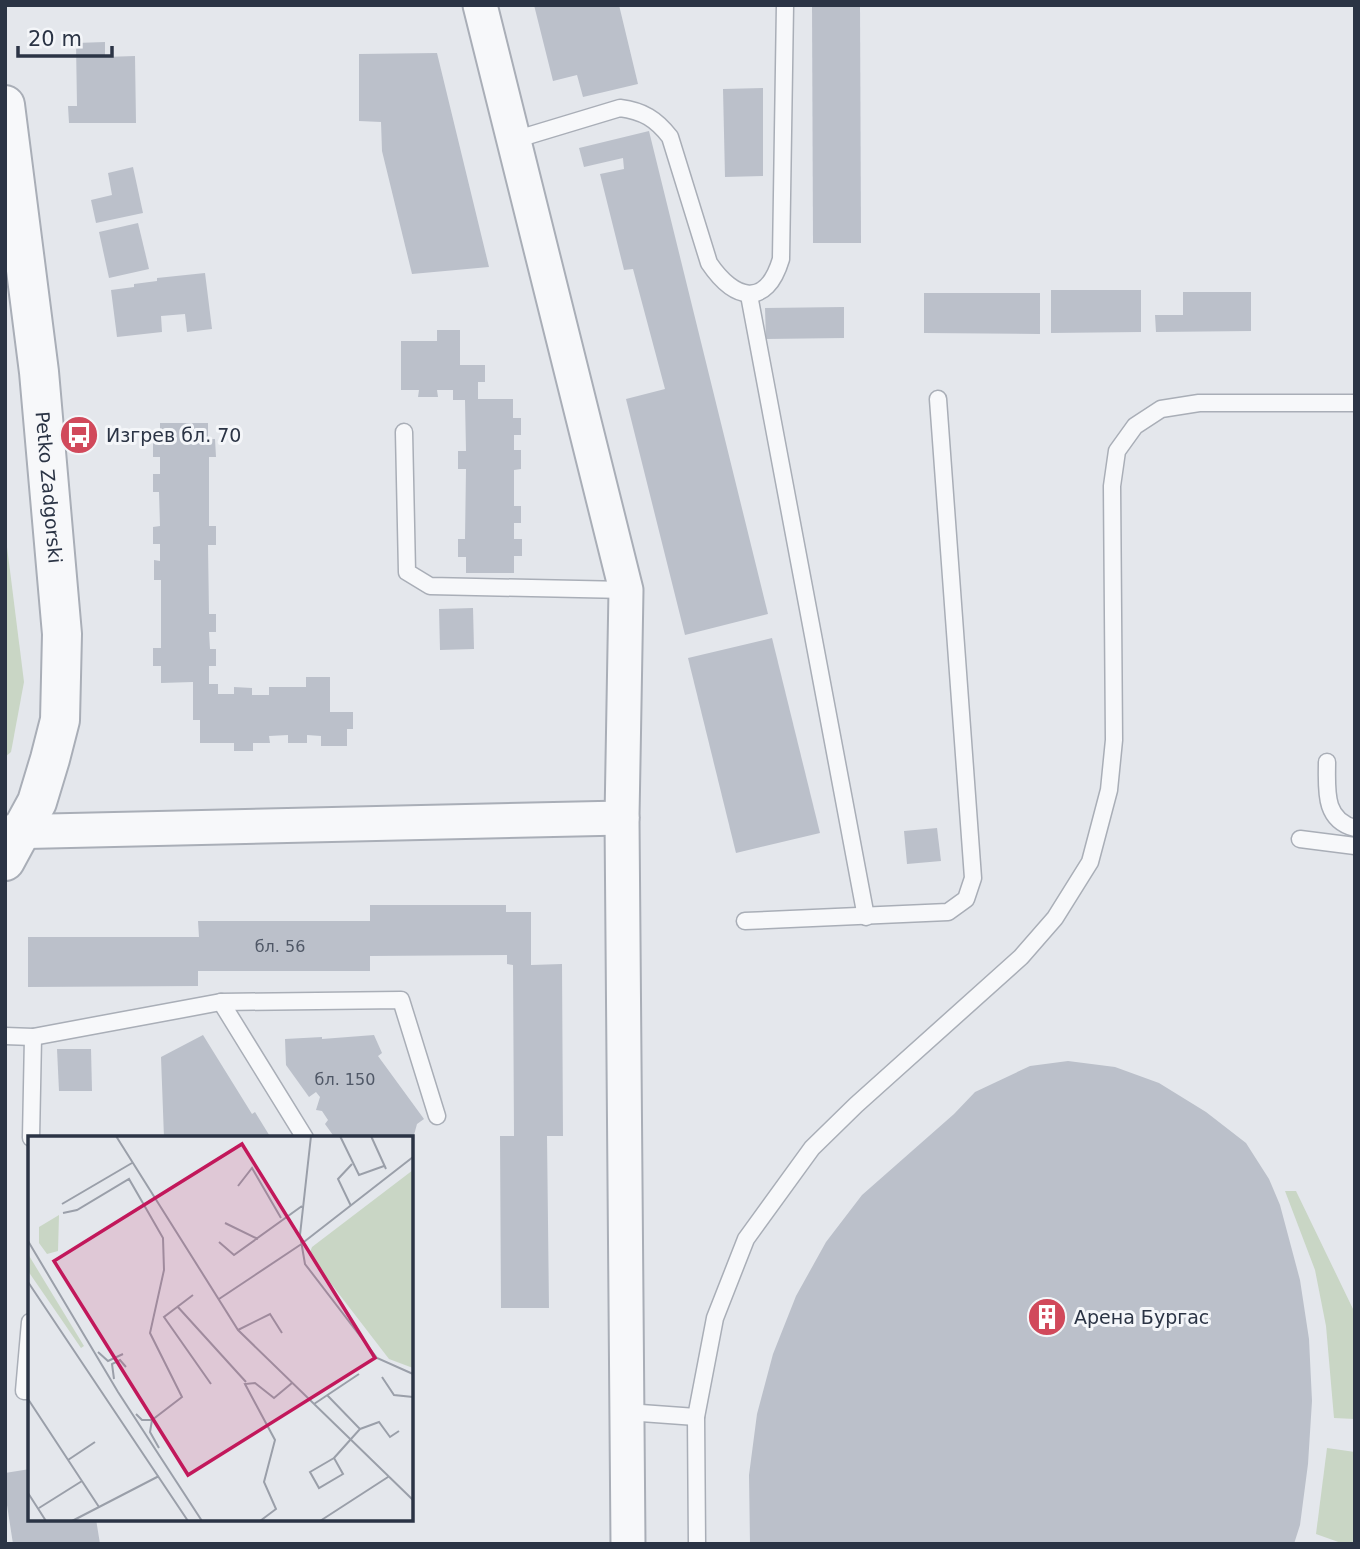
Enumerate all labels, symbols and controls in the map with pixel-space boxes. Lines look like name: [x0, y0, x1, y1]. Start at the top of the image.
scale bar: [18, 14, 112, 58]
text: 20 m: [28, 27, 82, 51]
street label: Petko Zadgorski: [32, 411, 67, 564]
bus stop icon: Изгрев бл. 70: [58, 414, 100, 456]
place label: Изгрев бл. 70: [106, 424, 241, 446]
house number: бл. 56: [255, 937, 305, 956]
house number: бл. 150: [315, 1070, 375, 1089]
inset map: [28, 1136, 413, 1521]
building icon: Арена Бургас: [1026, 1296, 1068, 1338]
place label: Арена Бургас: [1074, 1306, 1209, 1328]

